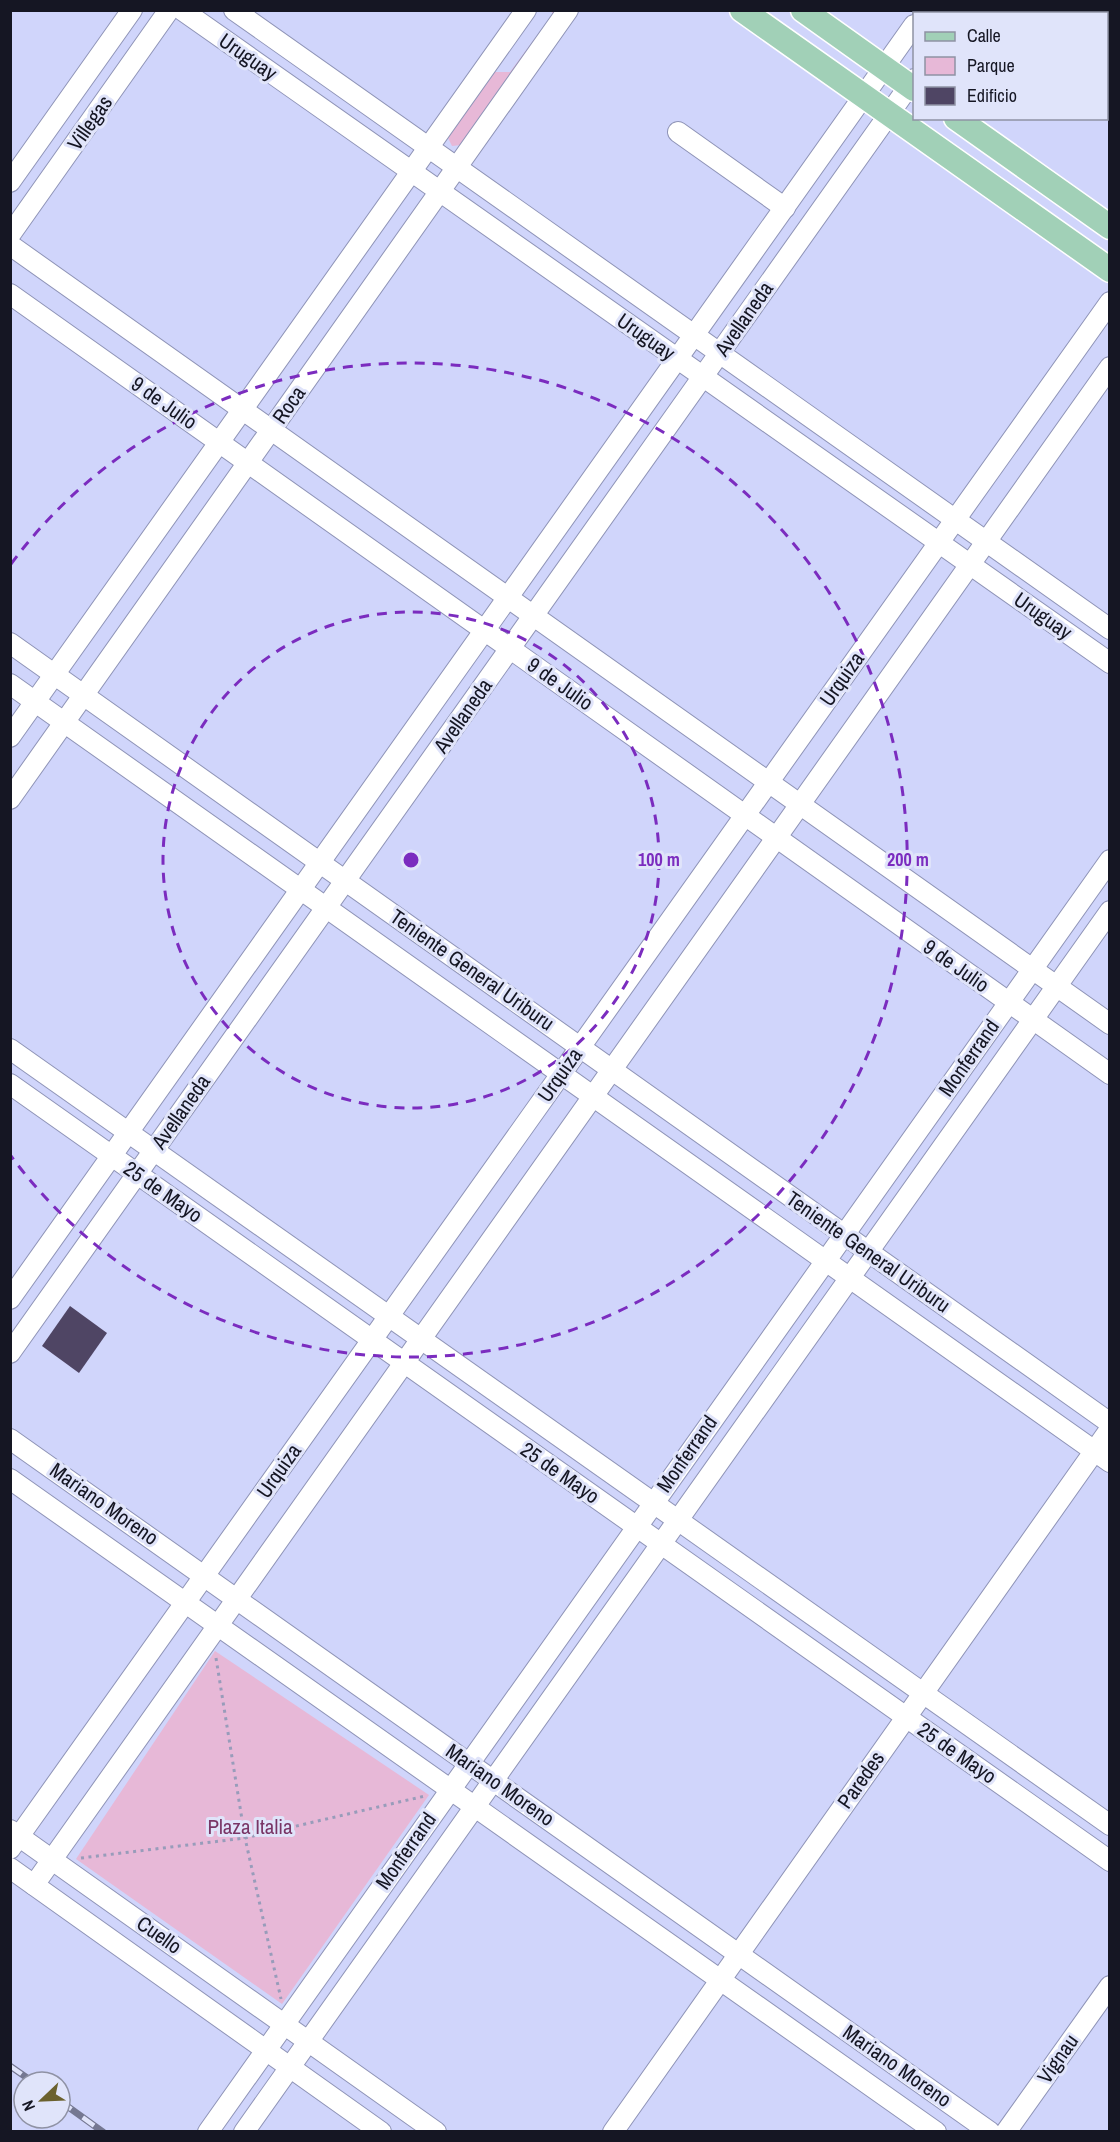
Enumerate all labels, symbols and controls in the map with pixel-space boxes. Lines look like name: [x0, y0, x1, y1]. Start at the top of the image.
legend: [913, 12, 1108, 120]
text: Calle: [967, 23, 1001, 48]
street label: Uruguay: [213, 26, 284, 87]
text: Parque: [967, 53, 1015, 78]
text: Edificio: [967, 83, 1017, 108]
street label: Villegas: [60, 89, 119, 156]
street label: Avellaneda: [707, 275, 780, 363]
street label: Uruguay: [611, 306, 682, 367]
street label: 9 de Julio: [125, 369, 203, 436]
street label: Roca: [265, 380, 312, 429]
street label: Uruguay: [1008, 585, 1079, 646]
street label: Urquiza: [812, 645, 871, 712]
street label: 9 de Julio: [521, 650, 599, 717]
street label: Avellaneda: [426, 672, 499, 760]
text: 100 m: [638, 847, 680, 872]
text: 200 m: [887, 847, 929, 872]
centre of rings: [401, 850, 421, 870]
street label: Teniente General Uriburu: [384, 902, 560, 1037]
street label: 9 de Julio: [917, 932, 995, 999]
street label: Monferrand: [931, 1013, 1006, 1102]
street label: Urquiza: [530, 1041, 589, 1108]
street label: Avellaneda: [144, 1068, 217, 1156]
street label: 25 de Mayo: [118, 1154, 208, 1229]
street label: Teniente General Uriburu: [780, 1184, 956, 1319]
street label: Monferrand: [649, 1409, 724, 1498]
street label: 25 de Mayo: [515, 1435, 605, 1510]
street label: Urquiza: [249, 1437, 308, 1504]
street label: Mariano Moreno: [44, 1455, 164, 1552]
street label: 25 de Mayo: [912, 1715, 1002, 1790]
street label: Mariano Moreno: [440, 1736, 560, 1833]
street label: Paredes: [830, 1745, 891, 1814]
street label: Monferrand: [368, 1806, 443, 1895]
park label: Plaza Italia: [207, 1812, 293, 1841]
street label: Cuello: [131, 1909, 188, 1960]
street label: Mariano Moreno: [837, 2017, 957, 2114]
street label: Vignau: [1030, 2028, 1085, 2089]
north arrow: [12, 2070, 72, 2130]
text: N: [16, 2097, 40, 2115]

